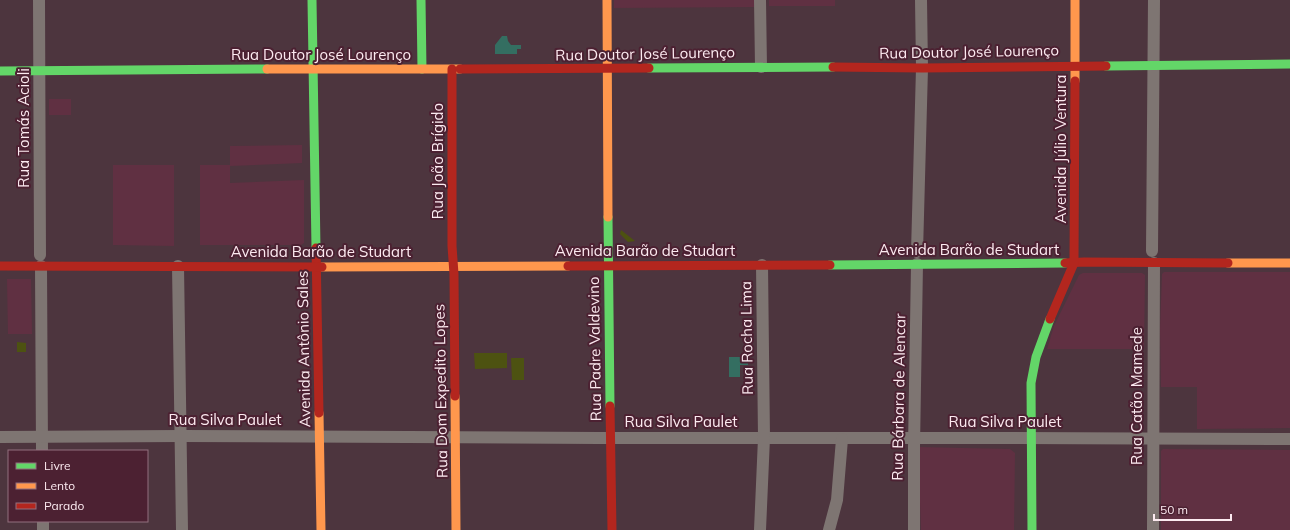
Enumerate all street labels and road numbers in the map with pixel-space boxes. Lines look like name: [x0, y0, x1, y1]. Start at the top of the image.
street label: Rua Doutor José Lourenço: [879, 40, 1059, 63]
street label: Rua Doutor José Lourenço: [555, 42, 735, 65]
street label: Rua Doutor José Lourenço: [231, 45, 411, 64]
street label: Rua Tomás Acioli: [14, 68, 33, 188]
street label: Avenida Júlio Ventura: [1051, 75, 1070, 223]
street label: Rua João Brígido: [428, 103, 447, 219]
street label: Avenida Barão de Studart: [879, 240, 1059, 259]
street label: Avenida Barão de Studart: [555, 241, 735, 260]
street label: Avenida Barão de Studart: [231, 242, 411, 261]
street label: Avenida Antônio Sales: [293, 270, 314, 428]
street label: Rua Padre Valdevino: [584, 276, 605, 422]
street label: Rua Rocha Lima: [736, 281, 757, 395]
street label: Rua Dom Expedito Lopes: [429, 304, 452, 478]
street label: Rua Bárbara de Alencar: [888, 313, 909, 481]
street label: Rua Catão Mamede: [1127, 327, 1146, 465]
street label: Rua Silva Paulet: [168, 410, 282, 429]
street label: Rua Silva Paulet: [624, 412, 738, 431]
street label: Rua Silva Paulet: [948, 412, 1062, 431]

